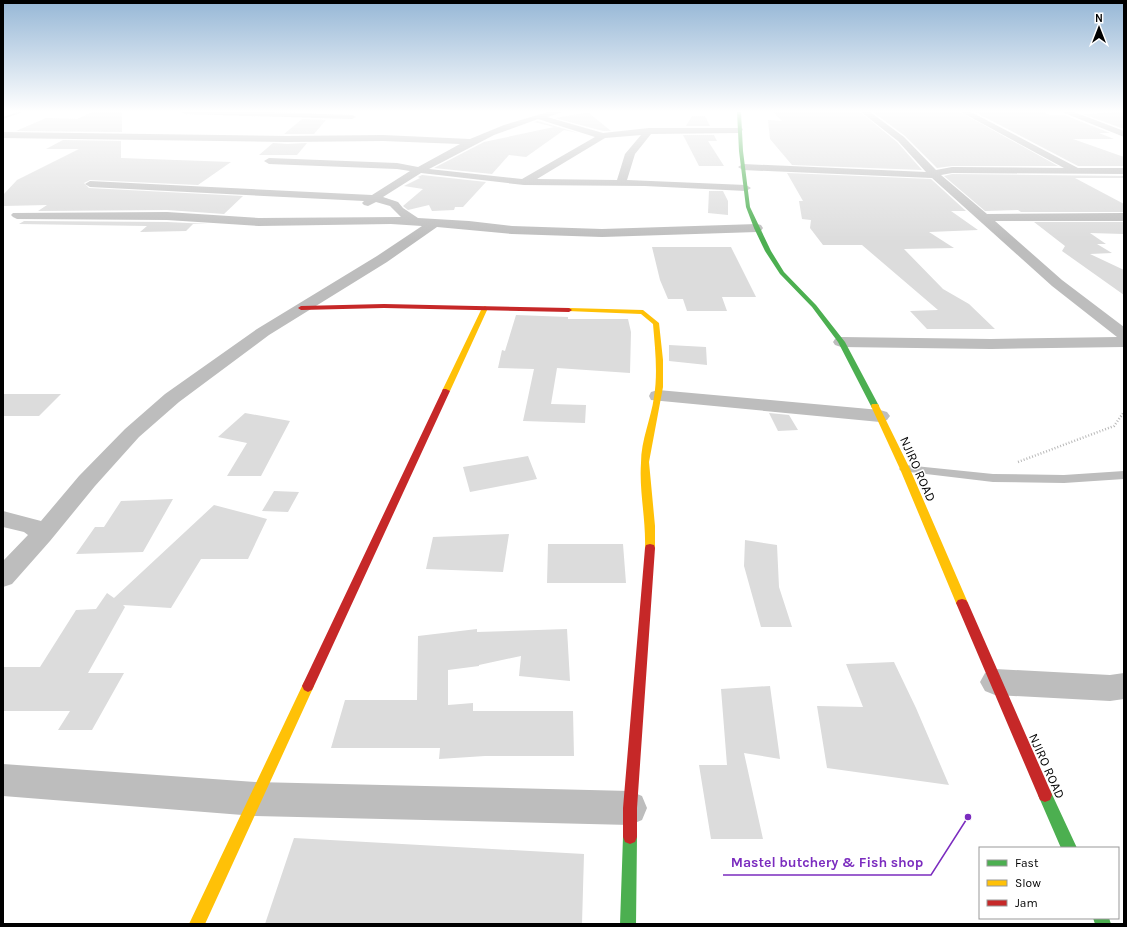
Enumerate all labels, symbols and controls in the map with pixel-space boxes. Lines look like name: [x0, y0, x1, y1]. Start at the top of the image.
north arrow: [1079, 8, 1119, 48]
text: N: [1095, 12, 1103, 25]
street label: NJIRO ROAD: [897, 434, 939, 504]
street label: NJIRO ROAD: [1026, 731, 1068, 801]
legend: [979, 847, 1119, 919]
callout: Mastel butchery & Fish shop: [723, 849, 931, 875]
text: Mastel butchery & Fish shop: [731, 854, 923, 871]
text: Fast: [1015, 856, 1039, 870]
text: Slow: [1015, 876, 1041, 890]
text: Jam: [1015, 896, 1038, 910]

